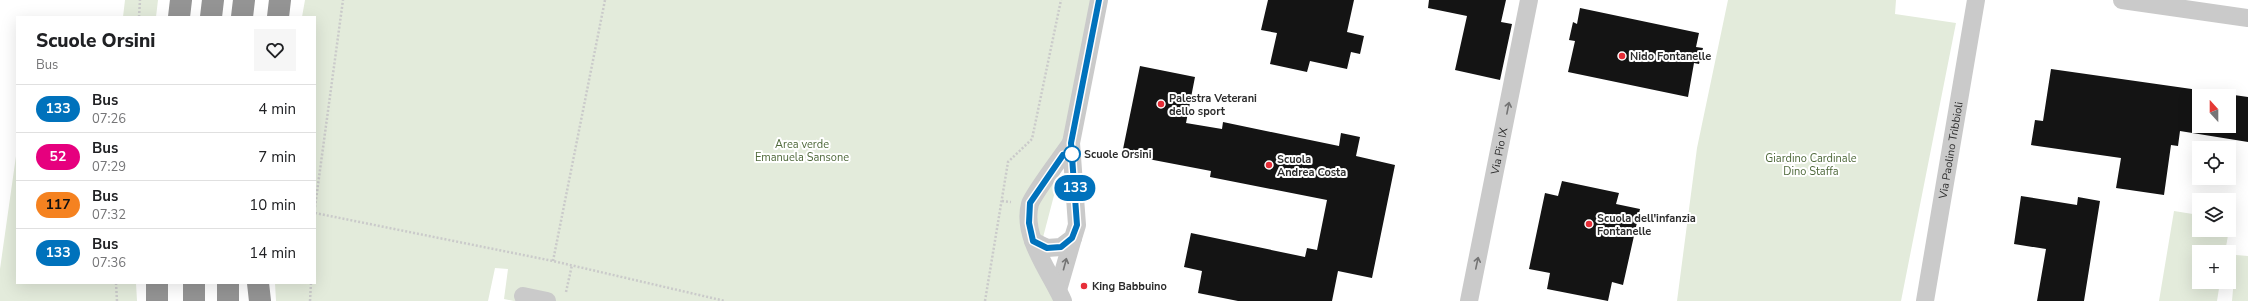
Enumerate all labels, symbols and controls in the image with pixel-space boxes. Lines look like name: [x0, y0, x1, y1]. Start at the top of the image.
text: Scuole Orsini: [36, 28, 155, 54]
button: heart: [254, 29, 296, 71]
place label: Nido Fontanelle: [1630, 49, 1711, 64]
marker: Nido Fontanelle: [1617, 51, 1627, 61]
text: Bus: [36, 56, 58, 74]
north arrow: [2192, 89, 2236, 133]
map controls: [2192, 89, 2236, 289]
text: Bus: [92, 90, 118, 110]
place label: Palestra Veterani dello sport: [1169, 91, 1257, 119]
text: 133: [45, 99, 71, 118]
text: 4 min: [258, 99, 296, 119]
marker: Palestra Veterani dello sport: [1156, 99, 1166, 109]
street label: Via Paolino Tribbioli: [1935, 100, 1966, 201]
one-way arrow: [1504, 102, 1512, 115]
text: 07:26: [92, 110, 126, 128]
street label: Via Pio IX: [1487, 125, 1511, 177]
park label: Area verde Emanuela Sansone: [755, 137, 849, 165]
text: Bus: [92, 138, 118, 158]
button: locate: [2192, 141, 2236, 185]
marker: Scuole Orsini: [1063, 145, 1081, 163]
text: 52: [50, 147, 66, 166]
text: 7 min: [258, 147, 296, 167]
place label: Scuole Orsini: [1084, 147, 1152, 162]
park label: Giardino Cardinale Dino Staffa: [1765, 151, 1857, 179]
place label: Scuola Andrea Costa: [1277, 152, 1346, 180]
text: 07:29: [92, 158, 126, 176]
marker: Scuola Andrea Costa: [1264, 160, 1274, 170]
line badge: 133: [1052, 175, 1098, 201]
text: 133: [1062, 178, 1088, 197]
text: Bus: [92, 186, 118, 206]
button: layers: [2192, 193, 2236, 237]
text: 117: [45, 195, 71, 214]
text: 10 min: [249, 195, 296, 215]
text: 07:32: [92, 206, 126, 224]
place label: Scuola dell'infanzia Fontanelle: [1597, 211, 1696, 239]
marker: Scuola dell'infanzia Fontanelle: [1584, 219, 1594, 229]
text: Bus: [92, 234, 118, 254]
text: 133: [45, 243, 71, 262]
text: 14 min: [249, 243, 296, 263]
button: +: [2192, 245, 2236, 289]
text: 07:36: [92, 254, 126, 272]
one-way arrow: [1473, 257, 1481, 270]
one-way arrow: [1062, 258, 1070, 271]
place label: King Babbuino: [1092, 279, 1167, 294]
marker: King Babbuino: [1079, 281, 1089, 291]

